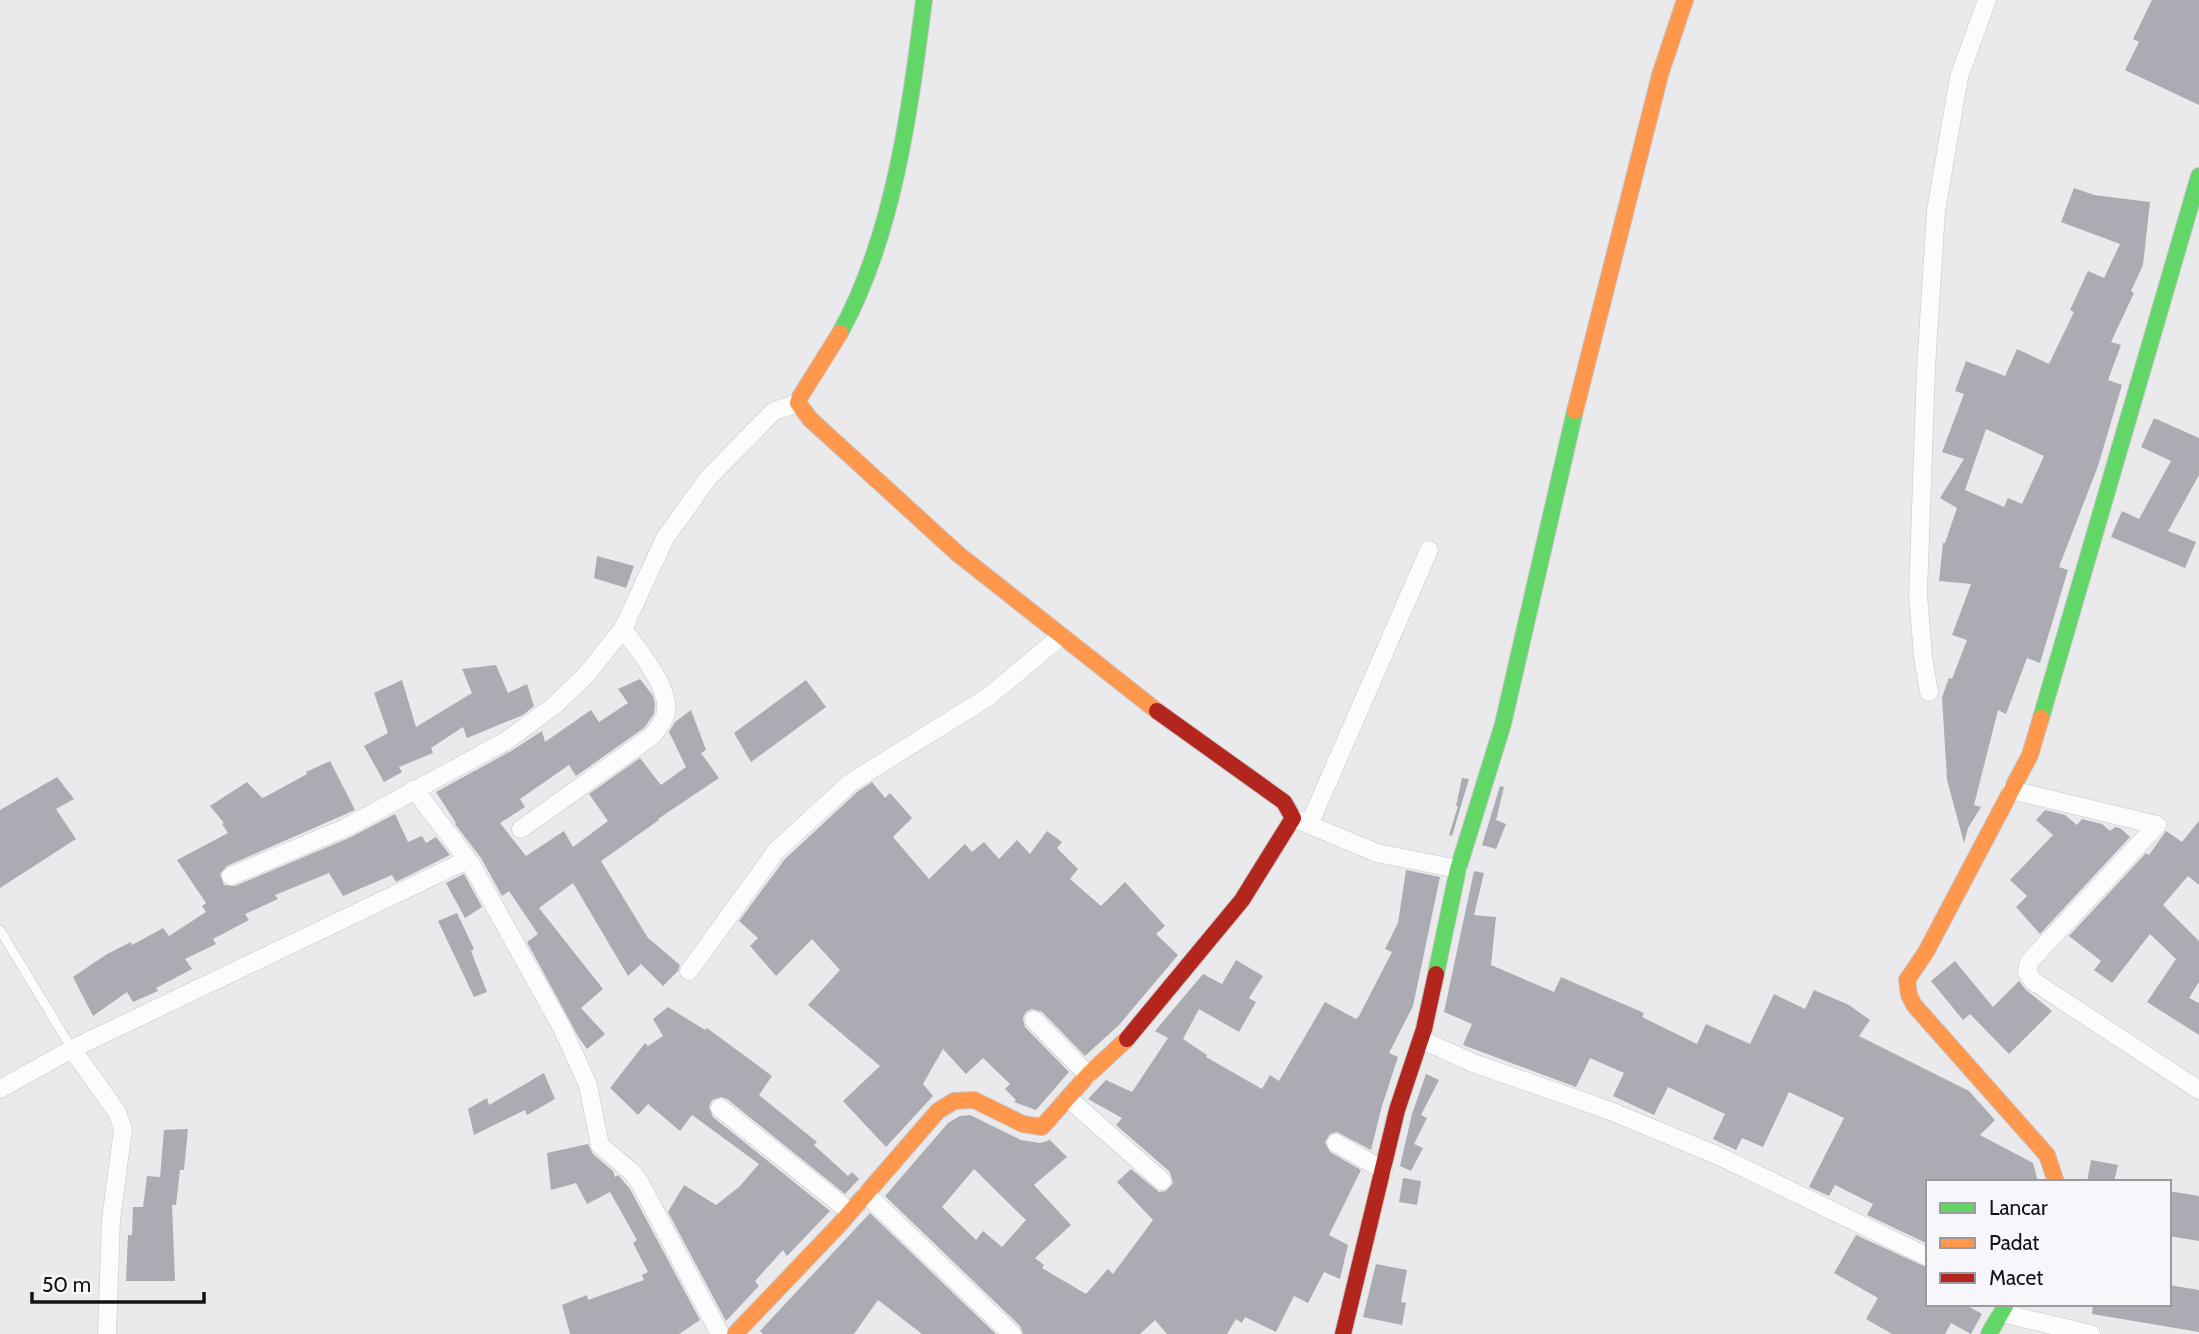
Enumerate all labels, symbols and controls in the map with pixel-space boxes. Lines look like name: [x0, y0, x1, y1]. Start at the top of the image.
legend: [1926, 1180, 2171, 1306]
text: Lancar: [1989, 1195, 2048, 1220]
text: Padat: [1989, 1230, 2039, 1255]
scale bar: [32, 1260, 203, 1304]
text: Macet: [1989, 1265, 2043, 1290]
text: 50 m: [42, 1272, 91, 1297]

